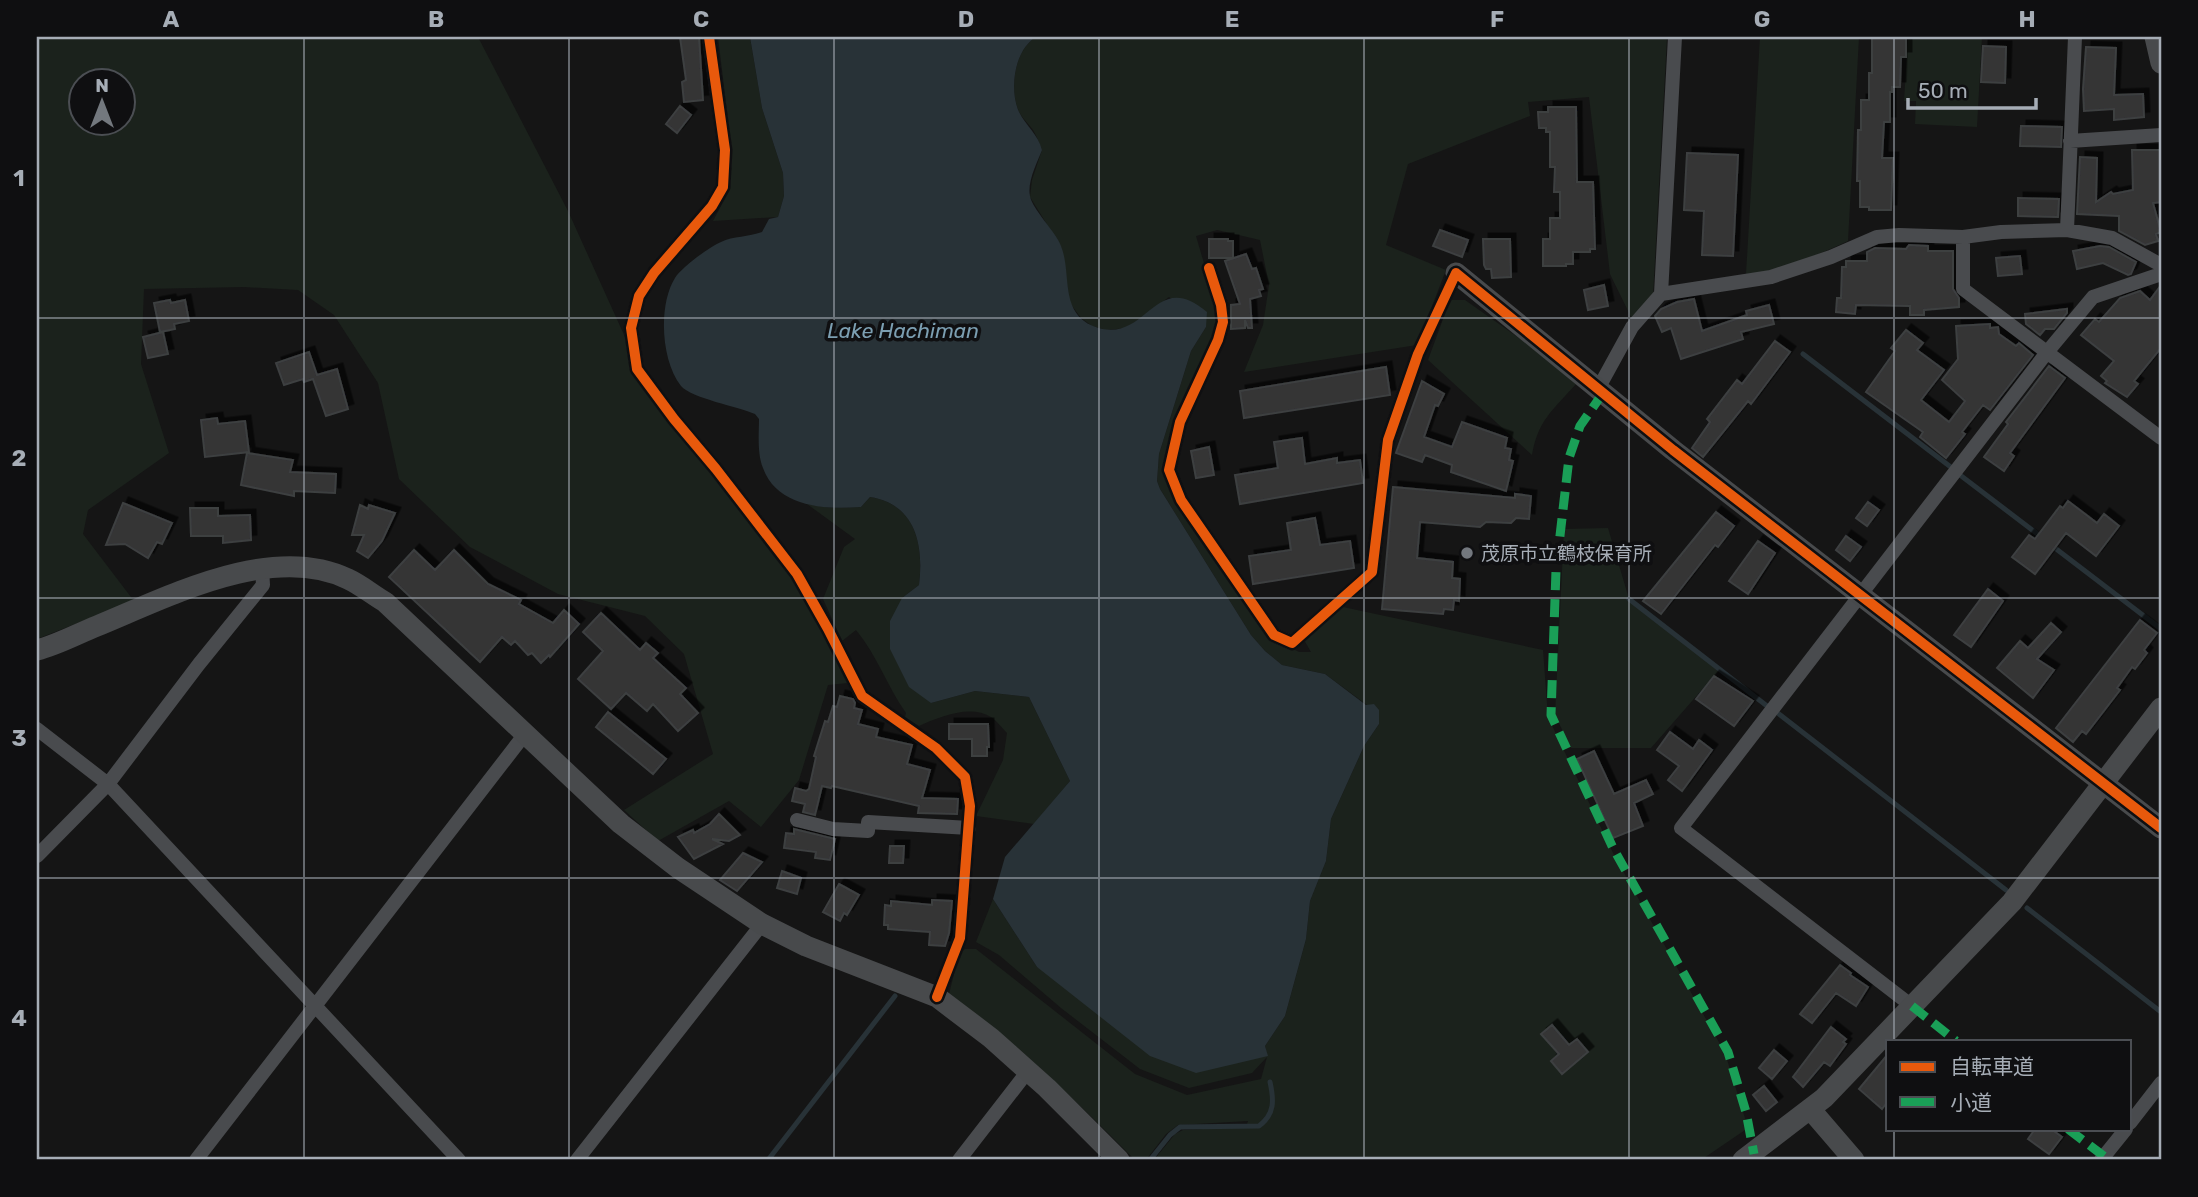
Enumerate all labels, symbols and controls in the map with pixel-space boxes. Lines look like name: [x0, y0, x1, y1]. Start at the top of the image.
text: A: [163, 5, 180, 33]
text: B: [428, 5, 444, 33]
text: C: [693, 5, 709, 33]
text: D: [958, 5, 974, 33]
text: E: [1225, 5, 1239, 33]
text: F: [1490, 5, 1504, 33]
text: G: [1754, 5, 1770, 33]
text: H: [2018, 5, 2036, 33]
north arrow: [66, 66, 136, 136]
scale bar: [1908, 66, 2035, 110]
text: N: [95, 74, 109, 97]
text: 50 m: [1918, 78, 1968, 103]
text: 1: [13, 164, 25, 192]
water label: Lake Hachiman: [827, 318, 979, 343]
text: 2: [12, 444, 26, 472]
place label: 茂原市立鶴枝保育所: [1481, 542, 1652, 565]
marker: 茂原市立鶴枝保育所: [1459, 545, 1475, 561]
text: 3: [11, 724, 27, 752]
text: 4: [11, 1004, 27, 1032]
legend: [1886, 1040, 2132, 1130]
text: 自転車道: [1950, 1054, 2034, 1079]
text: 小道: [1950, 1090, 1992, 1115]

